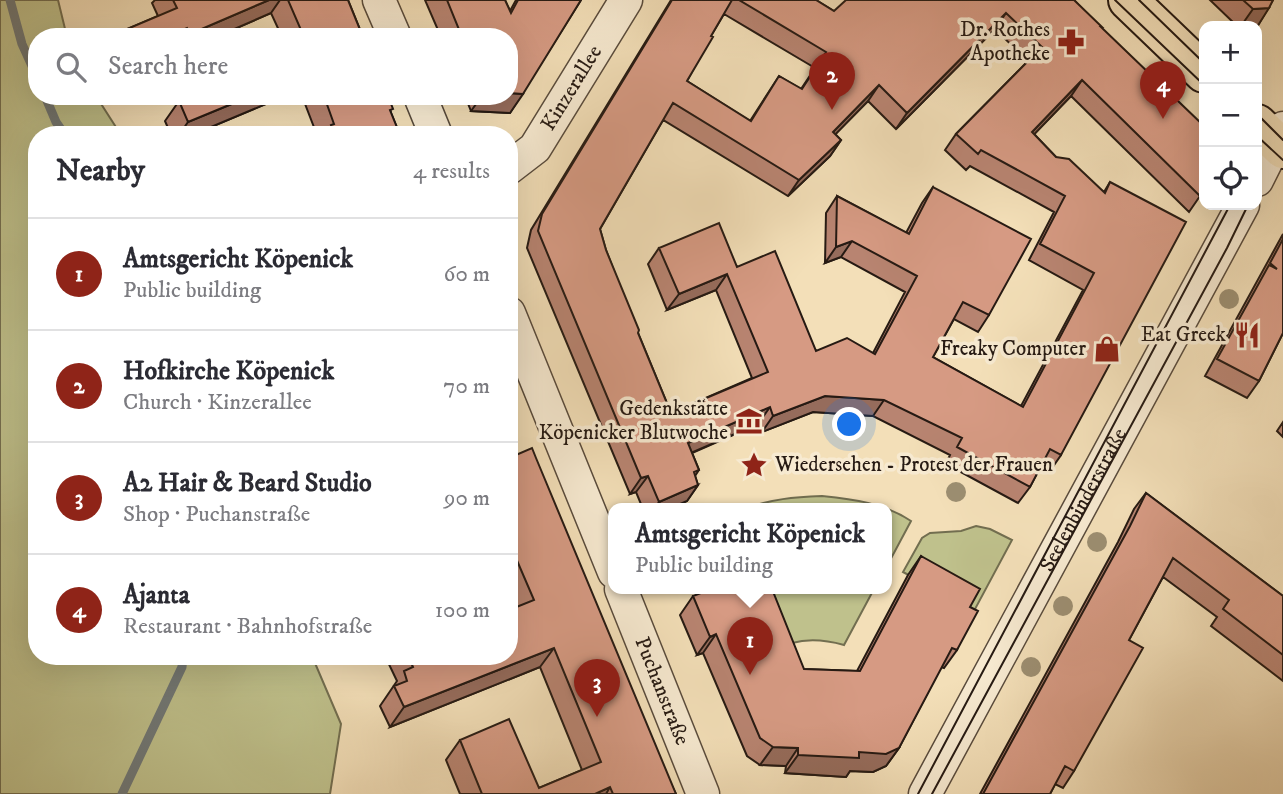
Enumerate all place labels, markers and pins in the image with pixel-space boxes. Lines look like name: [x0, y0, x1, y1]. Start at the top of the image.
place label: Dr. Rothes Apotheke: [960, 17, 1050, 67]
pharmacy icon: Dr. Rothes Apotheke: [1056, 27, 1086, 57]
pin: 2: [809, 52, 855, 110]
pin: 4: [1140, 61, 1186, 119]
restaurant icon: Eat Greek: [1232, 320, 1262, 350]
place label: Eat Greek: [1141, 322, 1227, 348]
shop icon: Freaky Computer: [1092, 334, 1122, 364]
place label: Freaky Computer: [940, 336, 1086, 362]
place label: Gedenkstätte Köpenicker Blutwoche: [539, 396, 728, 446]
museum icon: Gedenkstätte Köpenicker Blutwoche: [734, 406, 764, 436]
place icon: Wiedersehen - Protest der Frauen: [739, 450, 769, 480]
place label: Wiedersehen - Protest der Frauen: [774, 452, 1053, 478]
pin: 1: [727, 617, 773, 675]
pin: 3: [574, 659, 620, 717]

